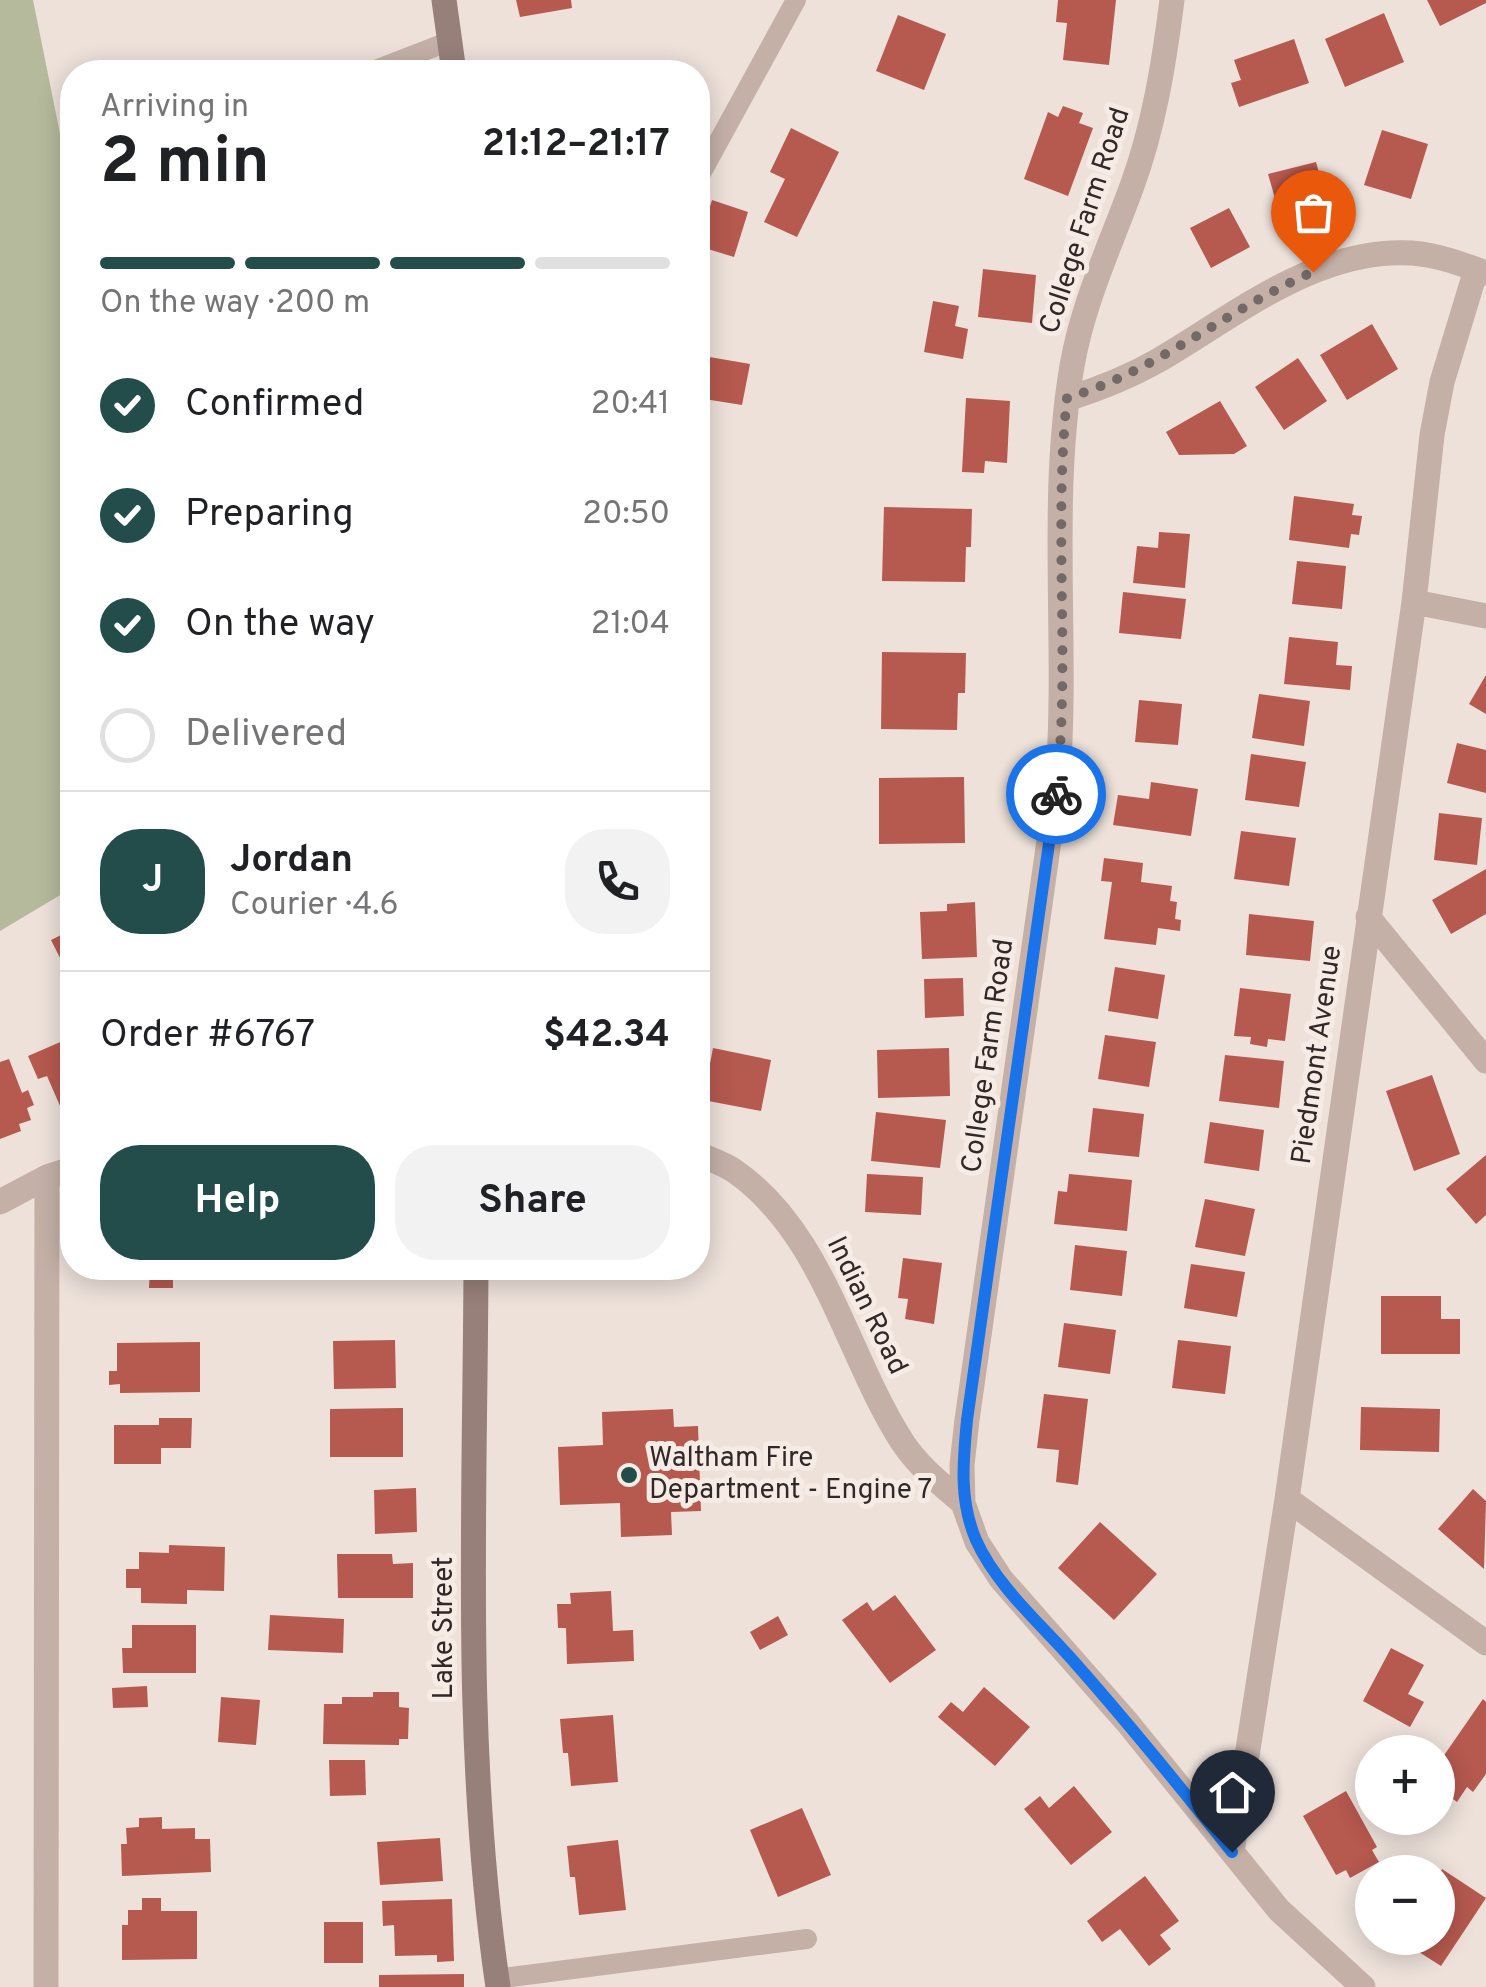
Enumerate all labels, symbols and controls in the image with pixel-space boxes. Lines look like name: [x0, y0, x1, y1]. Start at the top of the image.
text: Arriving in: [100, 88, 249, 128]
street label: College Farm Road: [1032, 103, 1140, 339]
text: 21:12–21:17: [482, 121, 670, 170]
text: 2 min: [100, 124, 270, 206]
pin: [1271, 170, 1356, 273]
icon: bag: [1286, 185, 1341, 240]
text: On the way · 200 m: [100, 284, 370, 324]
icon: check: [100, 378, 155, 433]
text: Confirmed: [185, 381, 364, 430]
text: 20:41: [591, 385, 670, 425]
icon: check: [100, 488, 155, 543]
text: Preparing: [185, 491, 354, 540]
text: 20:50: [582, 495, 670, 535]
icon: check: [100, 598, 155, 653]
text: On the way: [185, 601, 375, 650]
text: 21:04: [591, 605, 670, 645]
text: Delivered: [185, 711, 347, 760]
courier: [1006, 744, 1106, 844]
icon: bike: [1029, 767, 1084, 822]
button: phone: [565, 829, 670, 934]
text: Jordan: [230, 837, 353, 886]
text: J: [142, 857, 163, 906]
text: Courier · 4.6: [230, 886, 399, 926]
street label: College Farm Road: [955, 937, 1023, 1175]
street label: Piedmont Avenue: [1285, 943, 1351, 1167]
text: Order #6767: [100, 1012, 315, 1061]
text: $42.34: [543, 1012, 670, 1061]
button: Help: [100, 1145, 375, 1260]
button: Share: [395, 1145, 670, 1260]
street label: Indian Road: [817, 1231, 915, 1381]
place label: Waltham Fire Department - Engine 7: [649, 1441, 932, 1509]
marker: Waltham Fire Department - Engine 7: [618, 1464, 640, 1486]
street label: Lake Street: [427, 1556, 463, 1700]
map controls: [1355, 1735, 1455, 1955]
button: +: [1355, 1735, 1455, 1835]
pin: [1190, 1750, 1275, 1853]
icon: home: [1205, 1765, 1260, 1820]
button: −: [1355, 1855, 1455, 1955]

